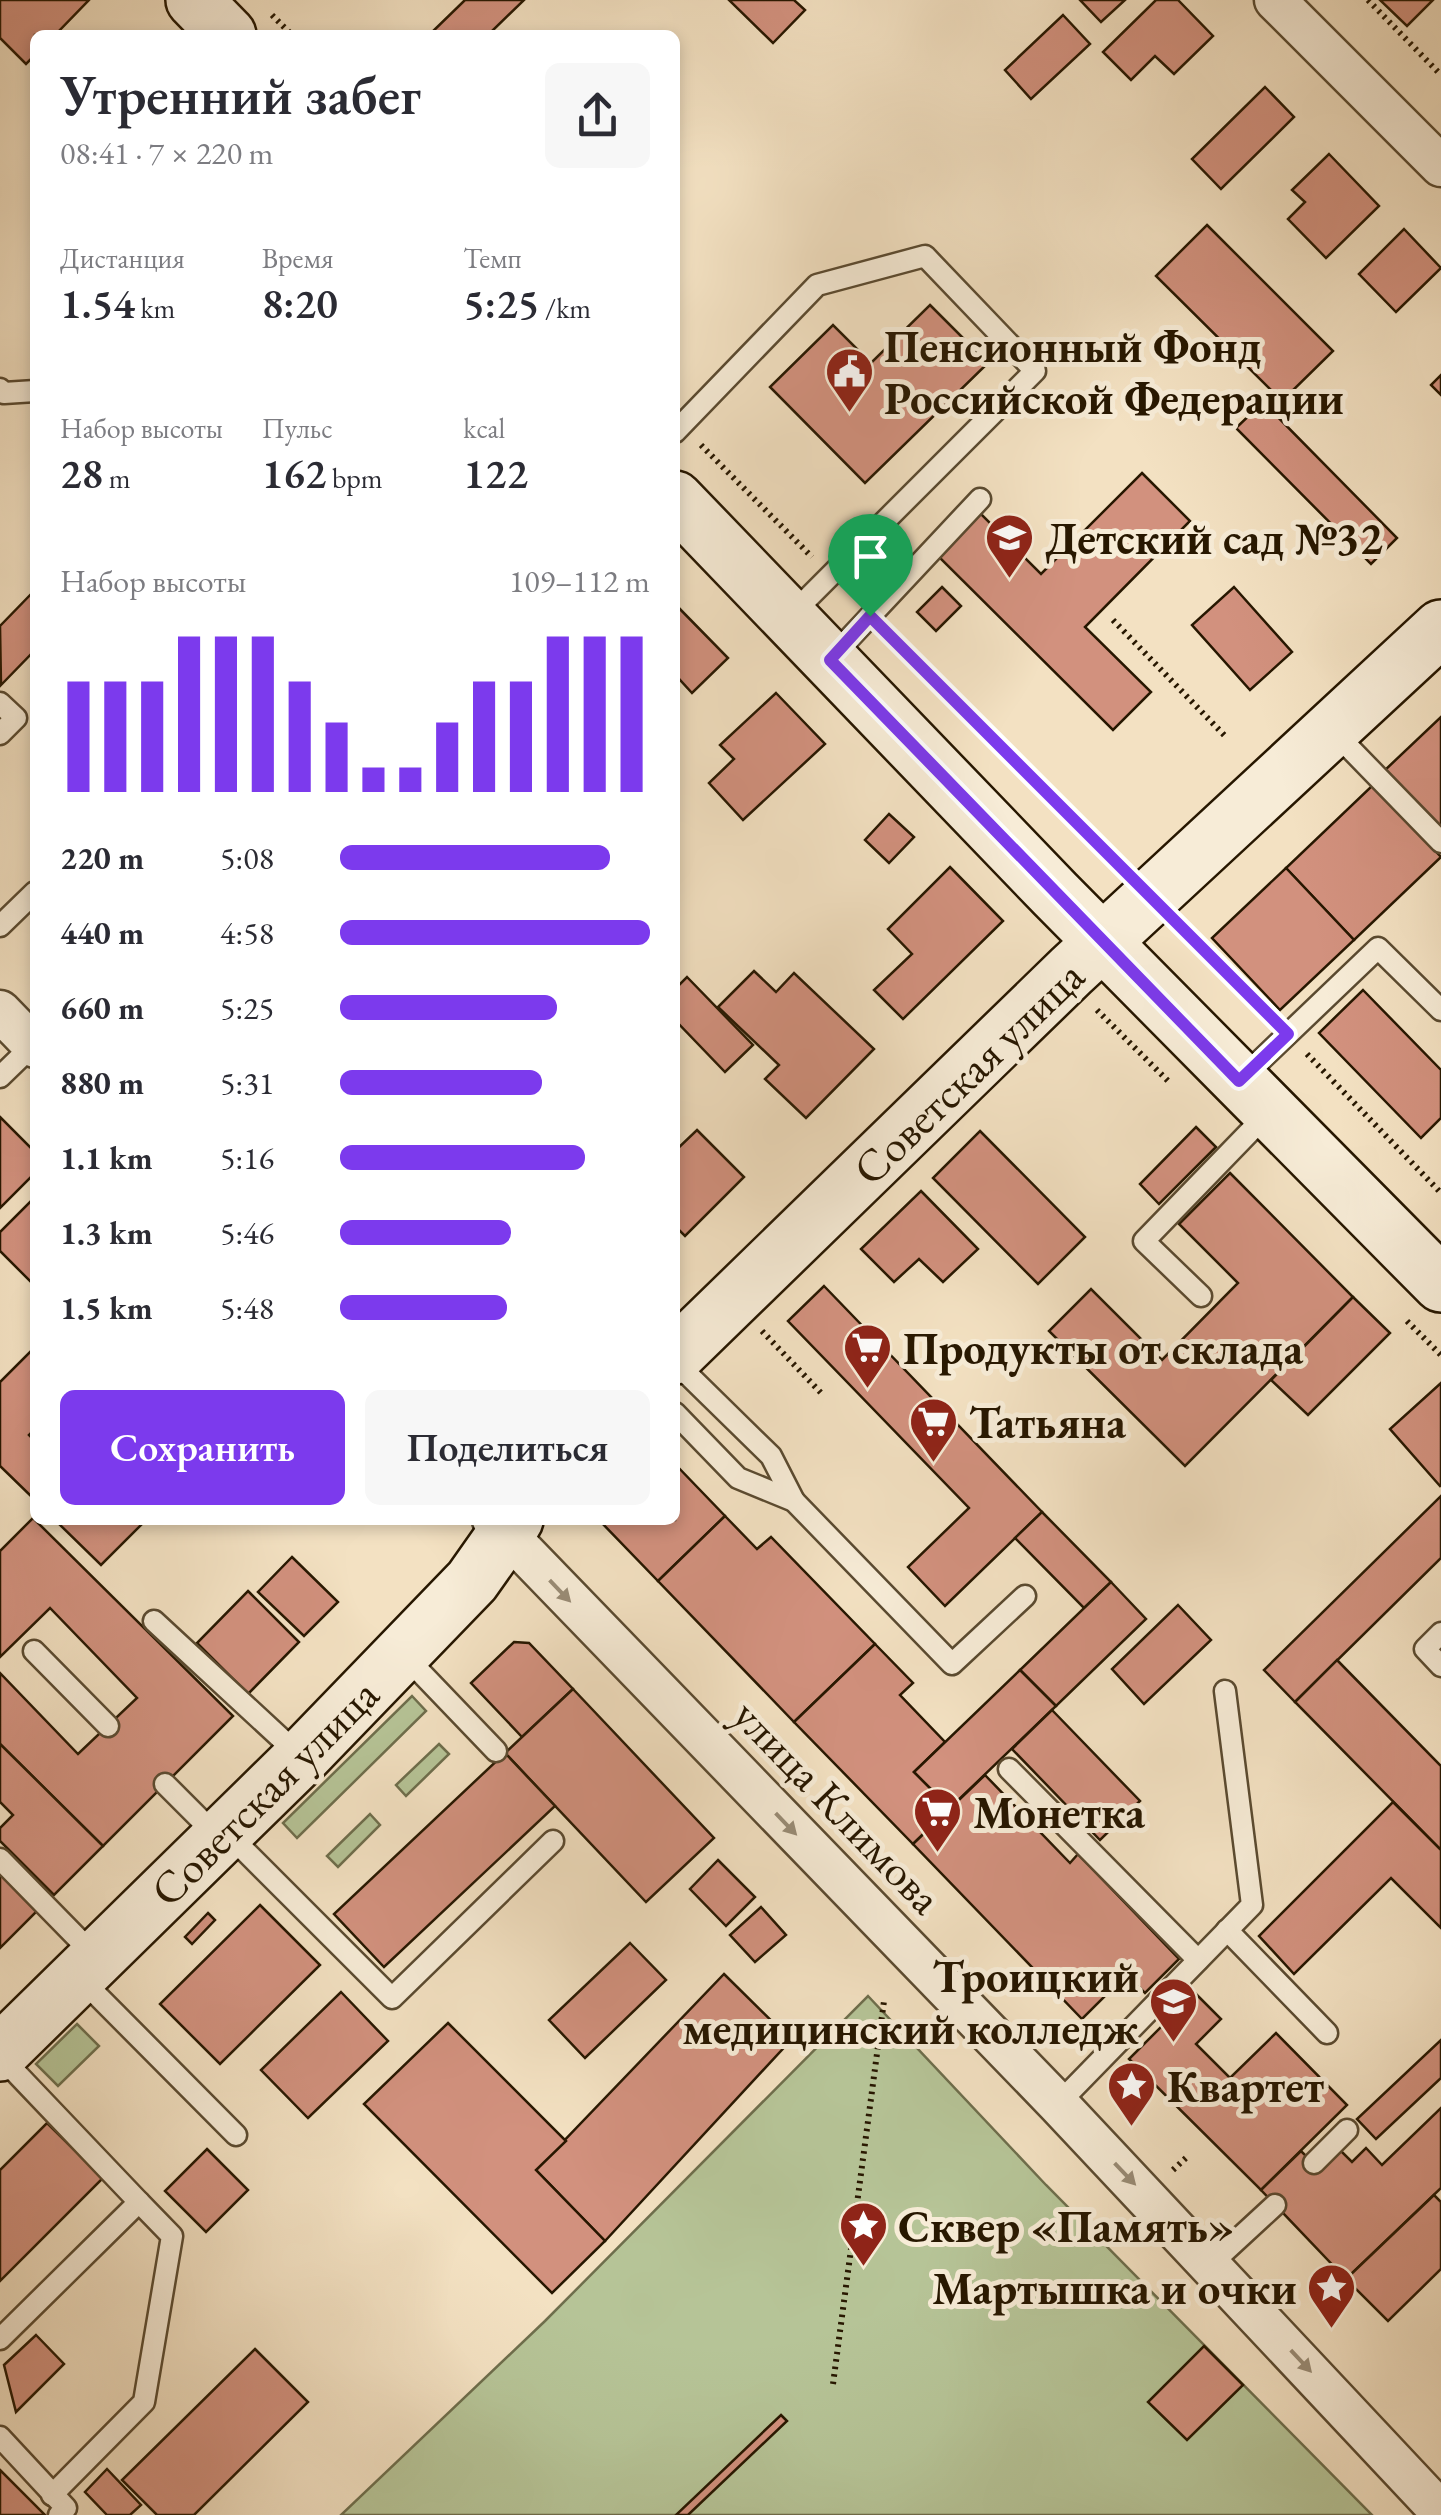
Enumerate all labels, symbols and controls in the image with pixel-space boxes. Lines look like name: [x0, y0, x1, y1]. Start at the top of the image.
text: Утренний забег: [60, 59, 421, 130]
button: share: [545, 63, 650, 168]
text: 08:41 · 7 × 220 m: [60, 132, 273, 174]
text: Дистанция: [60, 240, 185, 276]
text: Время: [262, 240, 334, 276]
text: Темп: [463, 240, 522, 276]
text: 1.54: [60, 276, 135, 331]
text: 8:20: [262, 276, 338, 331]
text: 5:25: [463, 276, 539, 331]
text: km: [135, 290, 175, 326]
text: /km: [539, 290, 591, 326]
place label: Пенсионный Фонд Российской Федерации: [884, 317, 1344, 427]
public building icon: Пенсионный Фонд Российской Федерации: [823, 346, 875, 414]
text: Набор высоты: [60, 410, 223, 446]
text: Пульс: [262, 410, 333, 446]
text: kcal: [463, 410, 505, 446]
text: 28: [60, 446, 103, 501]
text: 162: [262, 446, 326, 501]
text: 122: [463, 446, 528, 501]
text: m: [103, 460, 130, 496]
text: bpm: [326, 460, 383, 496]
place label: Детский сад №32: [1045, 509, 1383, 567]
school or university icon: Детский сад №32: [984, 512, 1036, 580]
pin: [828, 514, 913, 617]
icon: arrive: [843, 529, 898, 584]
text: Набор высоты: [60, 560, 246, 602]
text: 109–112 m: [509, 560, 650, 602]
text: 220 m: [60, 837, 144, 879]
text: 5:08: [220, 837, 274, 879]
text: 440 m: [60, 912, 144, 954]
text: 4:58: [220, 912, 274, 954]
street label: Советская улица: [840, 947, 1096, 1197]
text: 660 m: [60, 987, 144, 1029]
text: 5:25: [220, 987, 274, 1029]
text: 880 m: [60, 1062, 144, 1104]
text: 5:31: [220, 1062, 274, 1104]
text: 1.1 km: [60, 1137, 153, 1179]
text: 5:16: [220, 1137, 274, 1179]
text: 1.3 km: [60, 1212, 153, 1254]
text: 5:46: [220, 1212, 274, 1254]
text: 1.5 km: [60, 1287, 153, 1329]
text: 5:48: [220, 1287, 274, 1329]
place label: Продукты от склада: [903, 1319, 1303, 1377]
supermarket icon: Продукты от склада: [842, 1322, 894, 1390]
button: Сохранить: [60, 1390, 345, 1505]
button: Поделиться: [365, 1390, 650, 1505]
place label: Татьяна: [969, 1393, 1126, 1451]
supermarket icon: Татьяна: [908, 1396, 960, 1464]
one-way arrow: [547, 1579, 571, 1603]
street label: Советская улица: [137, 1665, 391, 1919]
street label: улица Климова: [721, 1686, 955, 1926]
place label: Монетка: [973, 1783, 1145, 1841]
supermarket icon: Монетка: [912, 1786, 964, 1854]
one-way arrow: [774, 1812, 797, 1836]
place label: Троицкий медицинский колледж: [683, 1947, 1139, 2057]
school or university icon: Троицкий медицинский колледж: [1148, 1976, 1200, 2044]
place label: Квартет: [1167, 2057, 1324, 2115]
place icon: Квартет: [1106, 2060, 1158, 2128]
one-way arrow: [1113, 2162, 1136, 2186]
place label: Сквер «Память»: [898, 2197, 1234, 2255]
place icon: Сквер «Память»: [837, 2200, 889, 2268]
place label: Мартышка и очки: [932, 2259, 1297, 2317]
place icon: Мартышка и очки: [1306, 2262, 1358, 2330]
one-way arrow: [1289, 2349, 1312, 2373]

